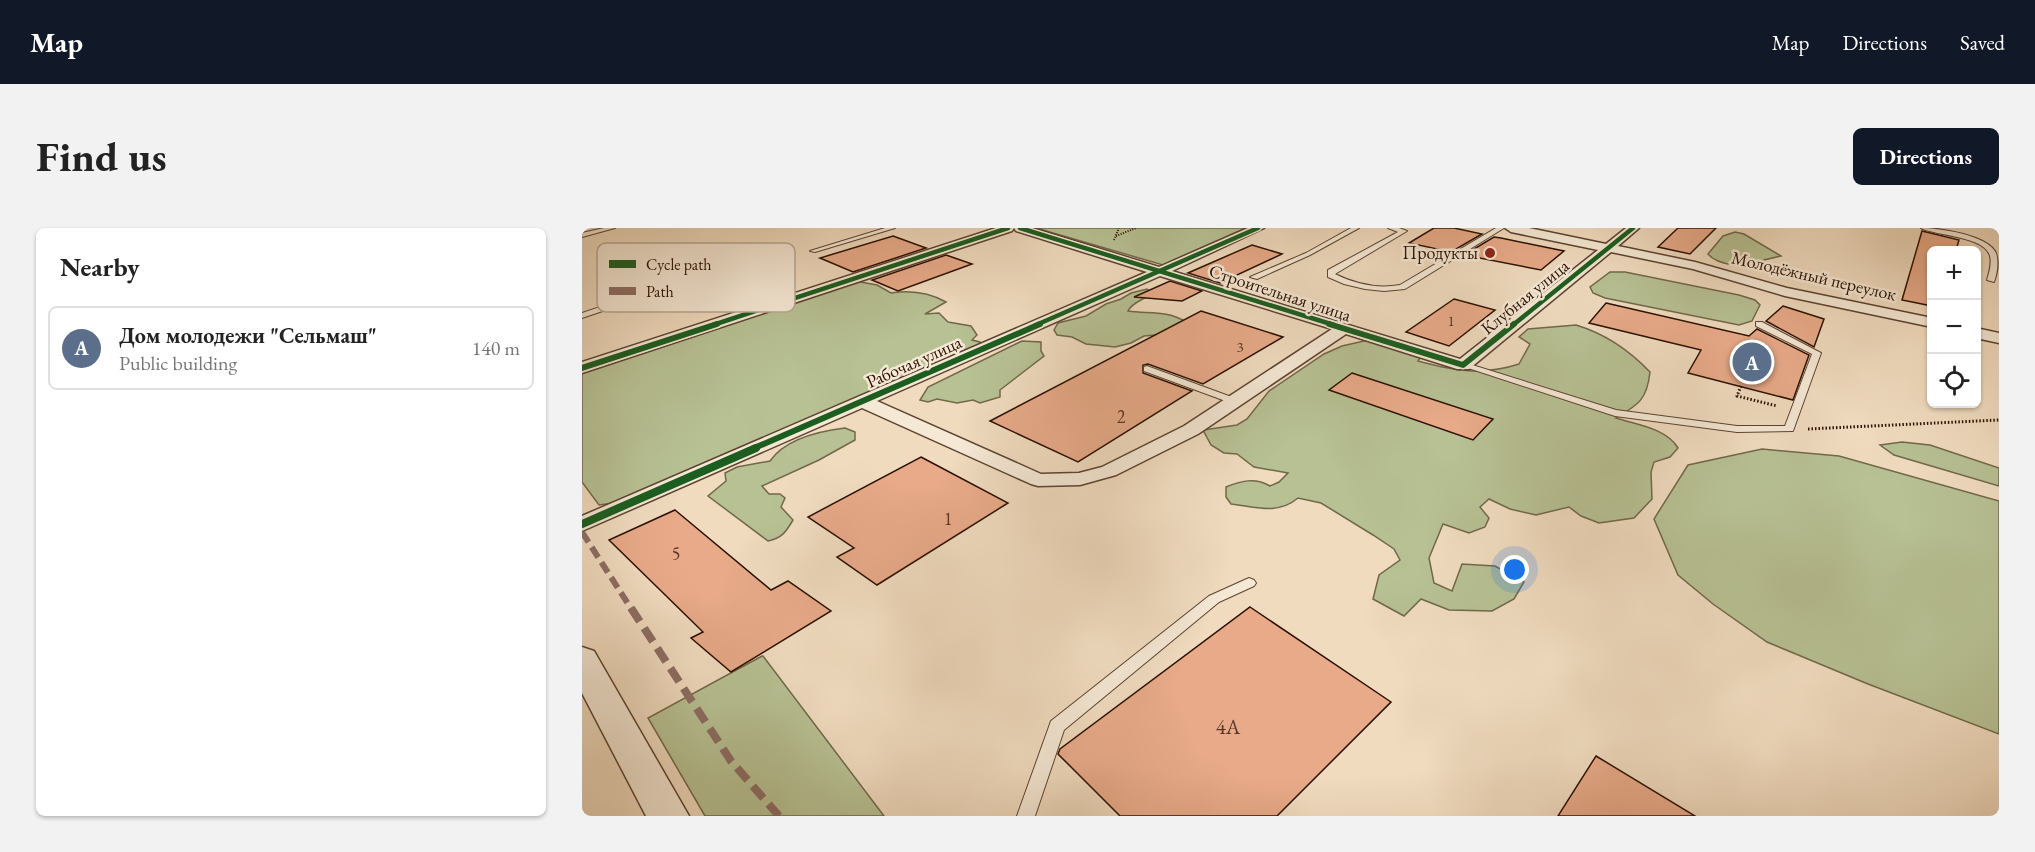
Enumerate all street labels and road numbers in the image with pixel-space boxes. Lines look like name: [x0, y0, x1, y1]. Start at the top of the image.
street label: Молодёжный переулок: [1729, 245, 1899, 306]
street label: Клубная улица: [1476, 253, 1574, 339]
street label: Строительная улица: [1206, 259, 1355, 327]
street label: Рабочая улица: [862, 330, 966, 393]

